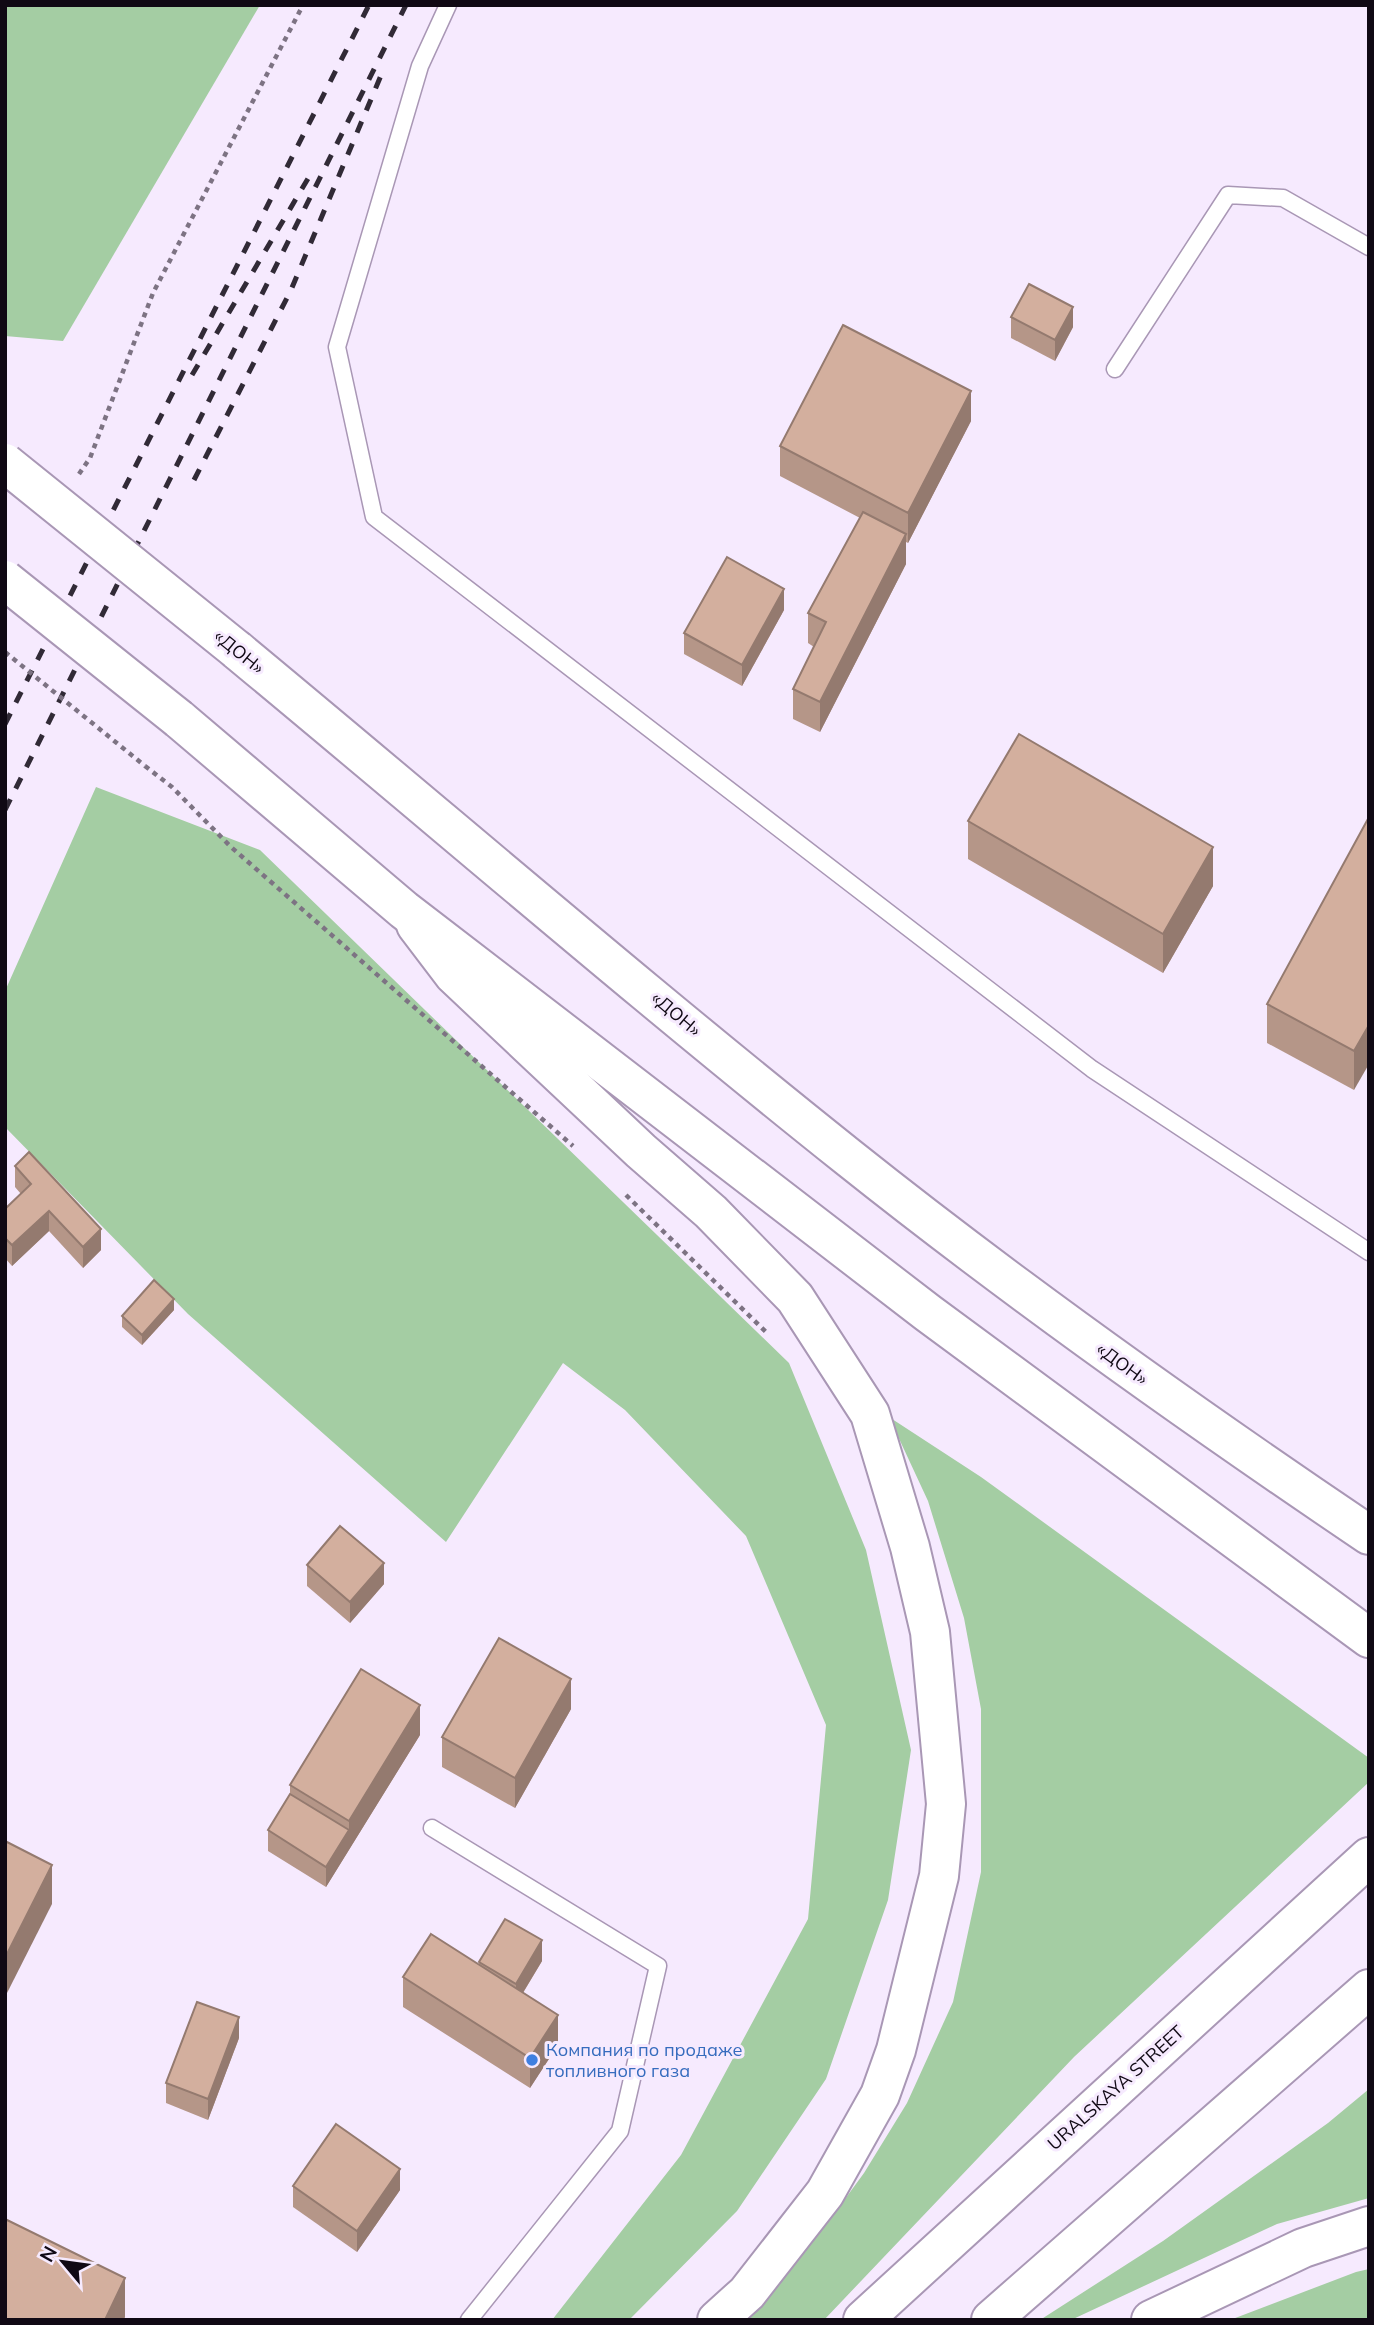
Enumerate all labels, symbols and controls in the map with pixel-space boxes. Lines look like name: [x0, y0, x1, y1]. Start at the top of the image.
street label: «ДОН»: [209, 624, 269, 679]
street label: «ДОН»: [647, 986, 706, 1041]
street label: «ДОН»: [1092, 1337, 1153, 1390]
street label: URALSKAYA STREET: [1043, 2020, 1189, 2155]
place label: Компания по продаже топливного газа: [546, 2038, 743, 2082]
marker: Компания по продаже топливного газа: [524, 2052, 540, 2068]
north arrow: [28, 2227, 98, 2297]
text: N: [34, 2242, 62, 2266]

